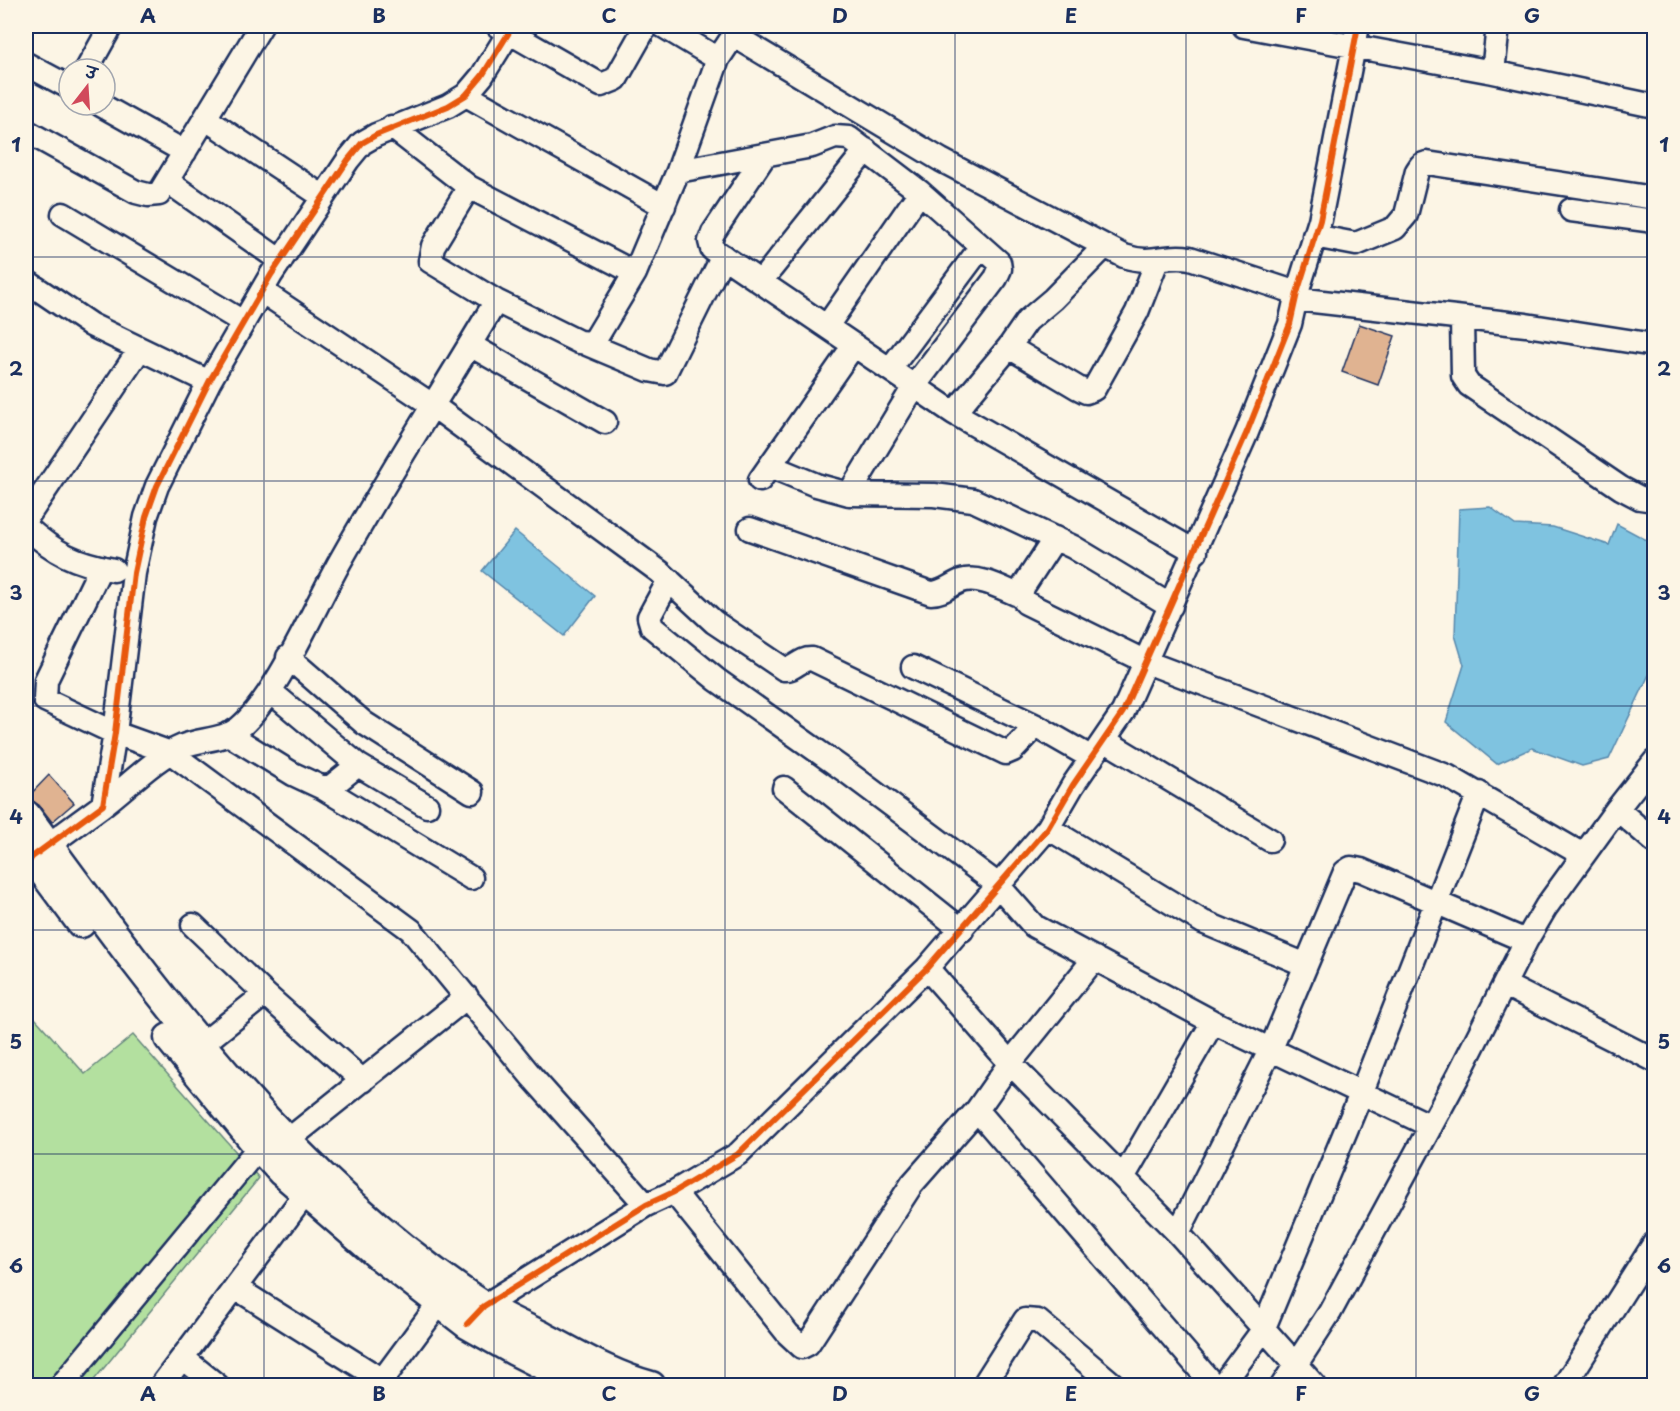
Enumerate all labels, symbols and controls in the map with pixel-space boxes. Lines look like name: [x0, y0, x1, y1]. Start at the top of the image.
text: A: [140, 0, 156, 30]
text: B: [372, 0, 386, 30]
text: C: [601, 0, 617, 30]
text: D: [832, 0, 848, 30]
text: E: [1065, 0, 1077, 30]
text: F: [1295, 0, 1307, 30]
text: G: [1524, 0, 1540, 30]
north arrow: [57, 57, 117, 117]
text: उ: [81, 58, 102, 85]
text: 1: [11, 129, 21, 159]
text: 1: [1659, 129, 1669, 159]
text: 2: [9, 353, 23, 383]
text: 2: [1657, 353, 1671, 383]
text: 3: [9, 577, 23, 607]
text: 3: [1657, 577, 1671, 607]
text: 4: [9, 801, 23, 831]
text: 4: [1657, 801, 1671, 831]
text: 5: [10, 1026, 22, 1056]
text: 5: [1658, 1026, 1670, 1056]
text: 6: [9, 1250, 23, 1280]
text: 6: [1657, 1250, 1671, 1280]
text: A: [140, 1378, 156, 1408]
text: B: [372, 1378, 386, 1408]
text: C: [601, 1378, 617, 1408]
text: D: [832, 1378, 848, 1408]
text: E: [1065, 1378, 1077, 1408]
text: F: [1295, 1378, 1307, 1408]
text: G: [1524, 1378, 1540, 1408]

